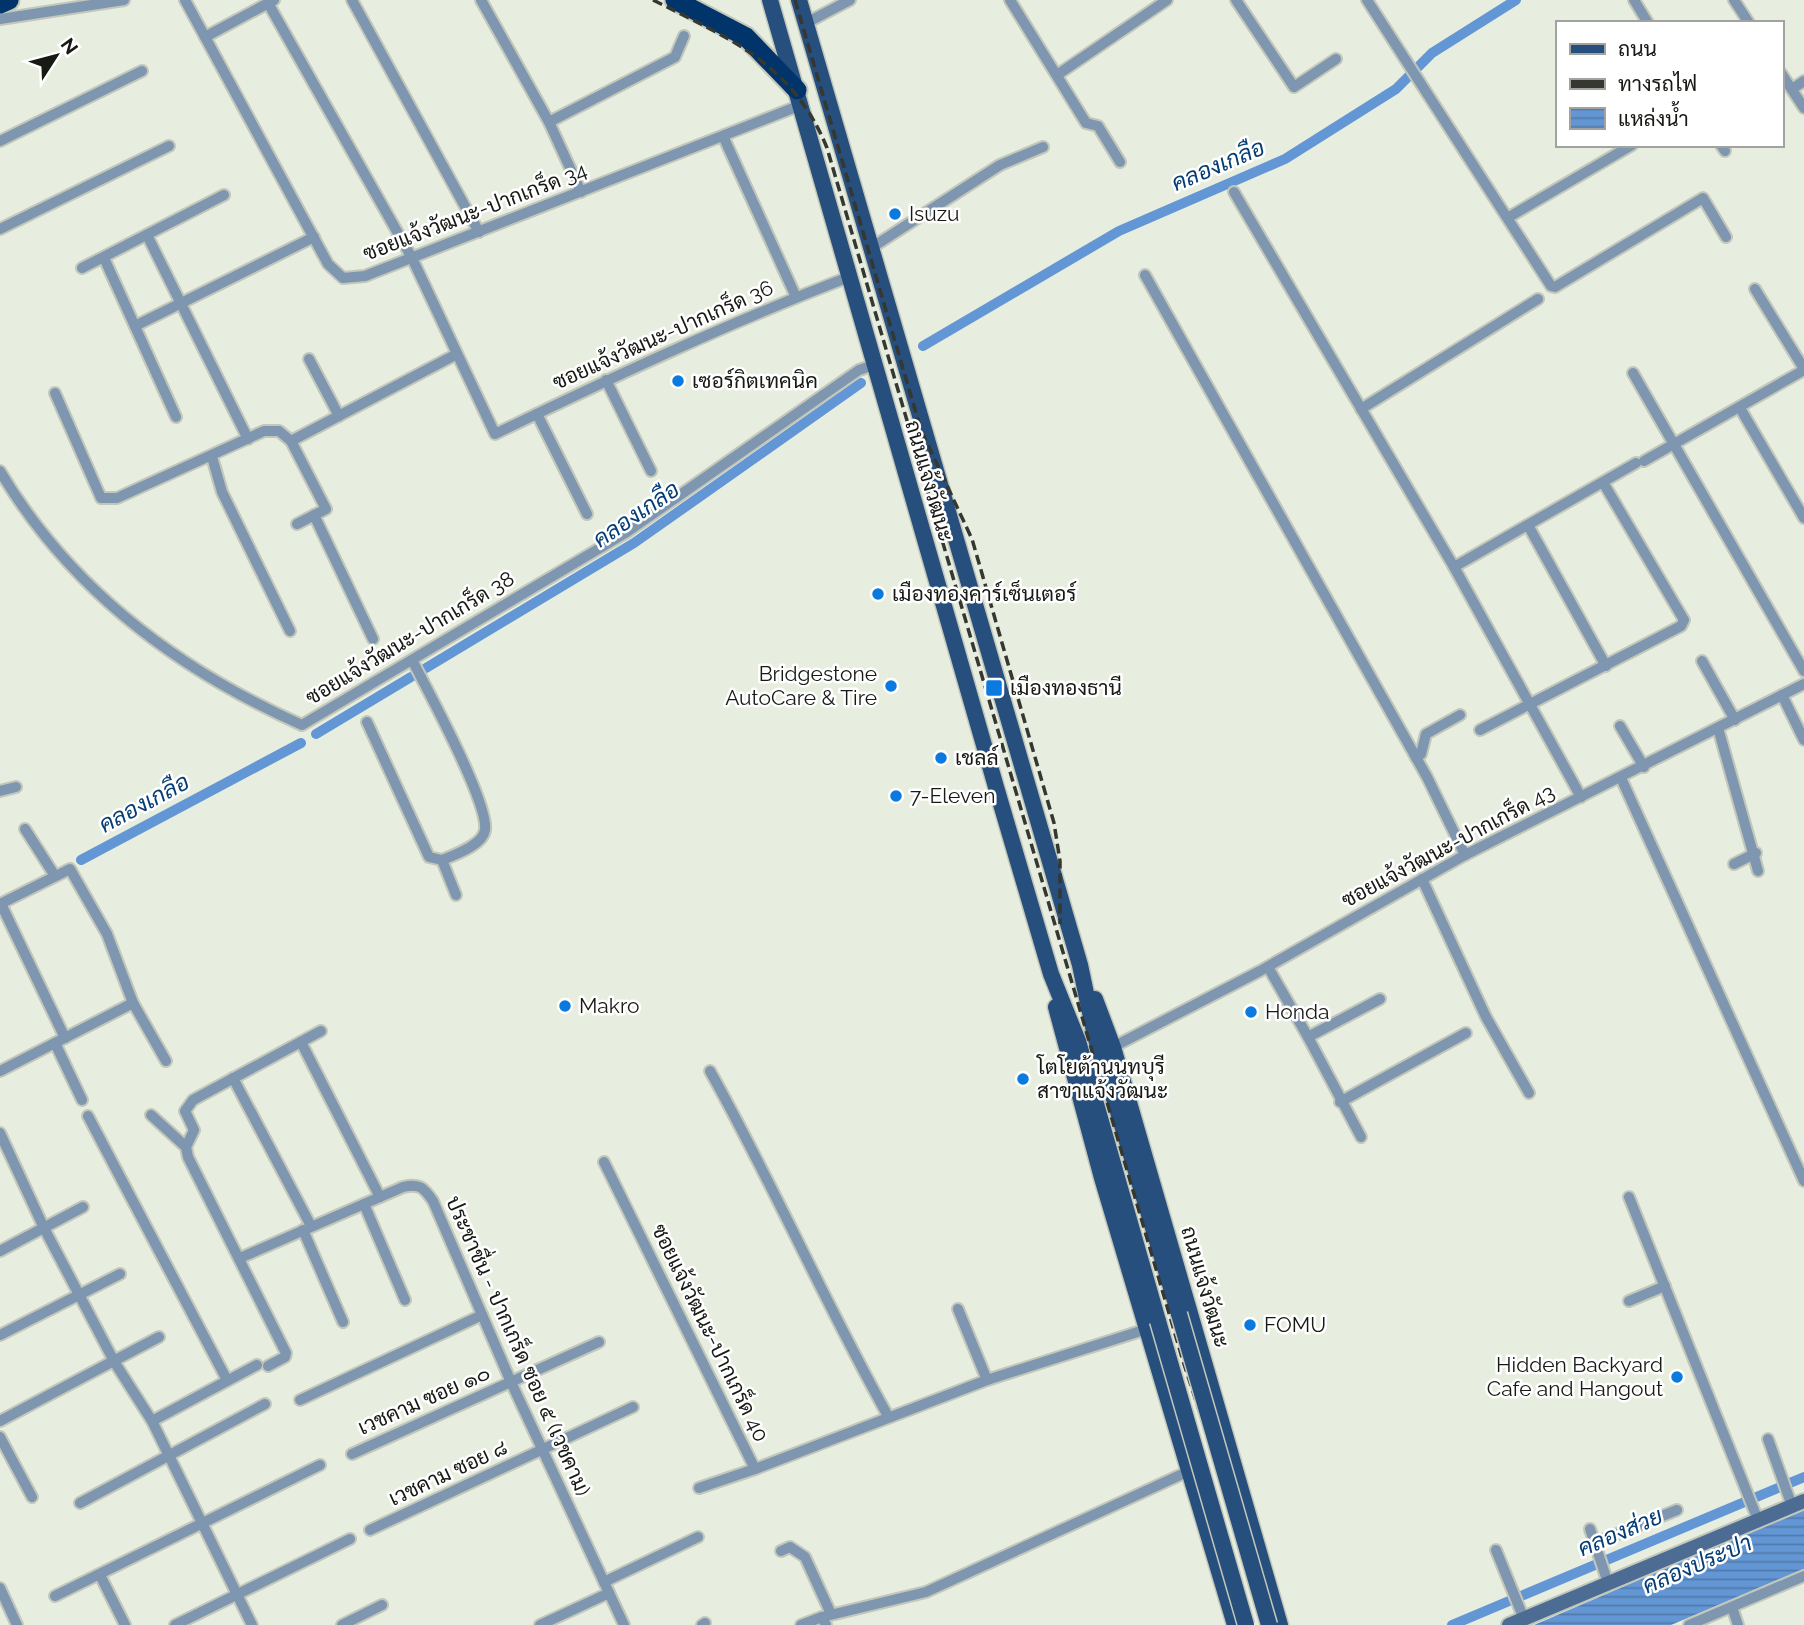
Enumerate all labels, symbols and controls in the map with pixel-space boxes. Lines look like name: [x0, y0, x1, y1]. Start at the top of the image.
north arrow: [21, 21, 91, 91]
legend: [1556, 21, 1783, 147]
text: N: [57, 34, 83, 58]
text: ถนน: [1618, 36, 1657, 61]
text: ทางรถไฟ: [1618, 71, 1697, 96]
text: แหล่งน้ำ: [1618, 101, 1689, 131]
water label: คลองเกลือ: [1167, 132, 1268, 196]
street label: ซอยแจ้งวัฒนะ-ปากเกร็ด 34: [359, 155, 590, 266]
place label: Isuzu: [909, 201, 960, 226]
marker: Isuzu: [887, 206, 903, 222]
street label: ซอยแจ้งวัฒนะ-ปากเกร็ด 36: [548, 273, 777, 395]
place label: เซอร์กิตเทคนิค: [692, 367, 818, 393]
marker: เซอร์กิตเทคนิค: [670, 373, 686, 389]
street label: ถนนแจ้งวัฒนะ: [900, 417, 959, 544]
water label: คลองเกลือ: [587, 474, 684, 552]
street label: ซอยแจ้งวัฒนะ-ปากเกร็ด 38: [300, 564, 518, 710]
place label: เมืองทองคาร์เซ็นเตอร์: [892, 579, 1077, 606]
marker: เมืองทองคาร์เซ็นเตอร์: [870, 586, 886, 602]
place label: Bridgestone AutoCare & Tire: [725, 661, 877, 710]
place label: เมืองทองธานี: [1010, 674, 1122, 700]
marker: Bridgestone AutoCare & Tire: [883, 678, 899, 694]
marker: เมืองทองธานี: [984, 678, 1004, 698]
place label: เชลล์: [955, 744, 999, 770]
marker: เชลล์: [933, 750, 949, 766]
water label: คลองเกลือ: [94, 767, 194, 838]
street label: ซอยแจ้งวัฒนะ-ปากเกร็ด 43: [1336, 777, 1559, 912]
place label: 7-Eleven: [910, 783, 995, 808]
marker: 7-Eleven: [888, 788, 904, 804]
place label: Makro: [579, 993, 639, 1018]
marker: Makro: [557, 998, 573, 1014]
place label: Honda: [1265, 999, 1330, 1024]
marker: Honda: [1243, 1004, 1259, 1020]
place label: โตโยต้านนทบุรี สาขาแจ้งวัฒนะ: [1036, 1054, 1168, 1103]
marker: โตโยต้านนทบุรี สาขาแจ้งวัฒนะ: [1015, 1071, 1031, 1087]
street label: ประชาชื่น - ปากเกร็ด ซอย ๕ (เวชคาม): [441, 1189, 602, 1500]
street label: ซอยแจ้งวัฒนะ-ปากเกร็ด 40: [647, 1219, 776, 1446]
street label: ถนนแจ้งวัฒนะ: [1176, 1223, 1235, 1350]
place label: FOMU: [1264, 1312, 1326, 1337]
marker: FOMU: [1242, 1317, 1258, 1333]
place label: Hidden Backyard Cafe and Hangout: [1487, 1352, 1663, 1401]
street label: เวชคาม ซอย ๑๐: [354, 1359, 494, 1440]
marker: Hidden Backyard Cafe and Hangout: [1669, 1369, 1685, 1385]
street label: เวชคาม ซอย ๘: [385, 1434, 511, 1511]
water label: คลองส่วย: [1573, 1502, 1666, 1561]
water label: คลองประปา: [1638, 1528, 1755, 1599]

